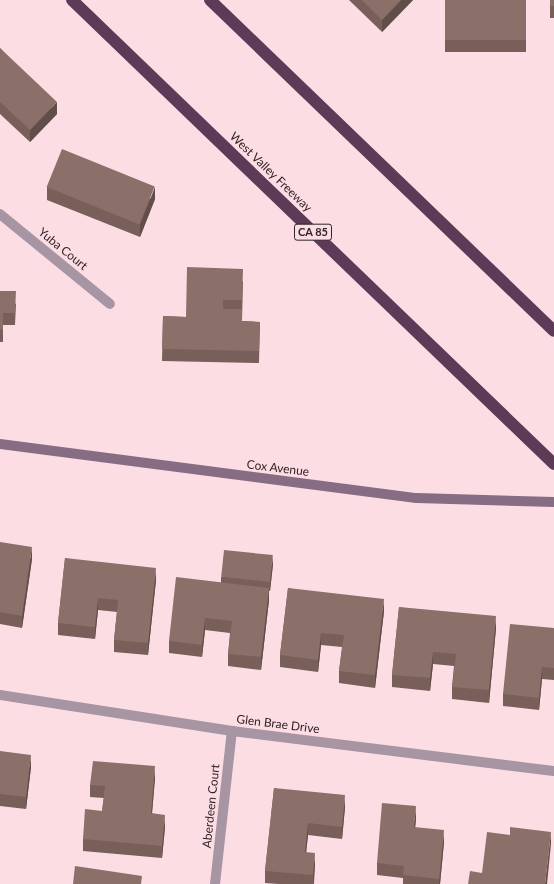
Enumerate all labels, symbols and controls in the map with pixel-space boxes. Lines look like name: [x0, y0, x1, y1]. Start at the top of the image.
street label: West Valley Freeway: [227, 129, 315, 215]
road number: CA 85: [293, 223, 333, 241]
street label: Yuba Court: [36, 225, 90, 273]
street label: Cox Avenue: [246, 457, 310, 479]
street label: Glen Brae Drive: [236, 712, 320, 736]
street label: Aberdeen Court: [199, 763, 223, 849]

